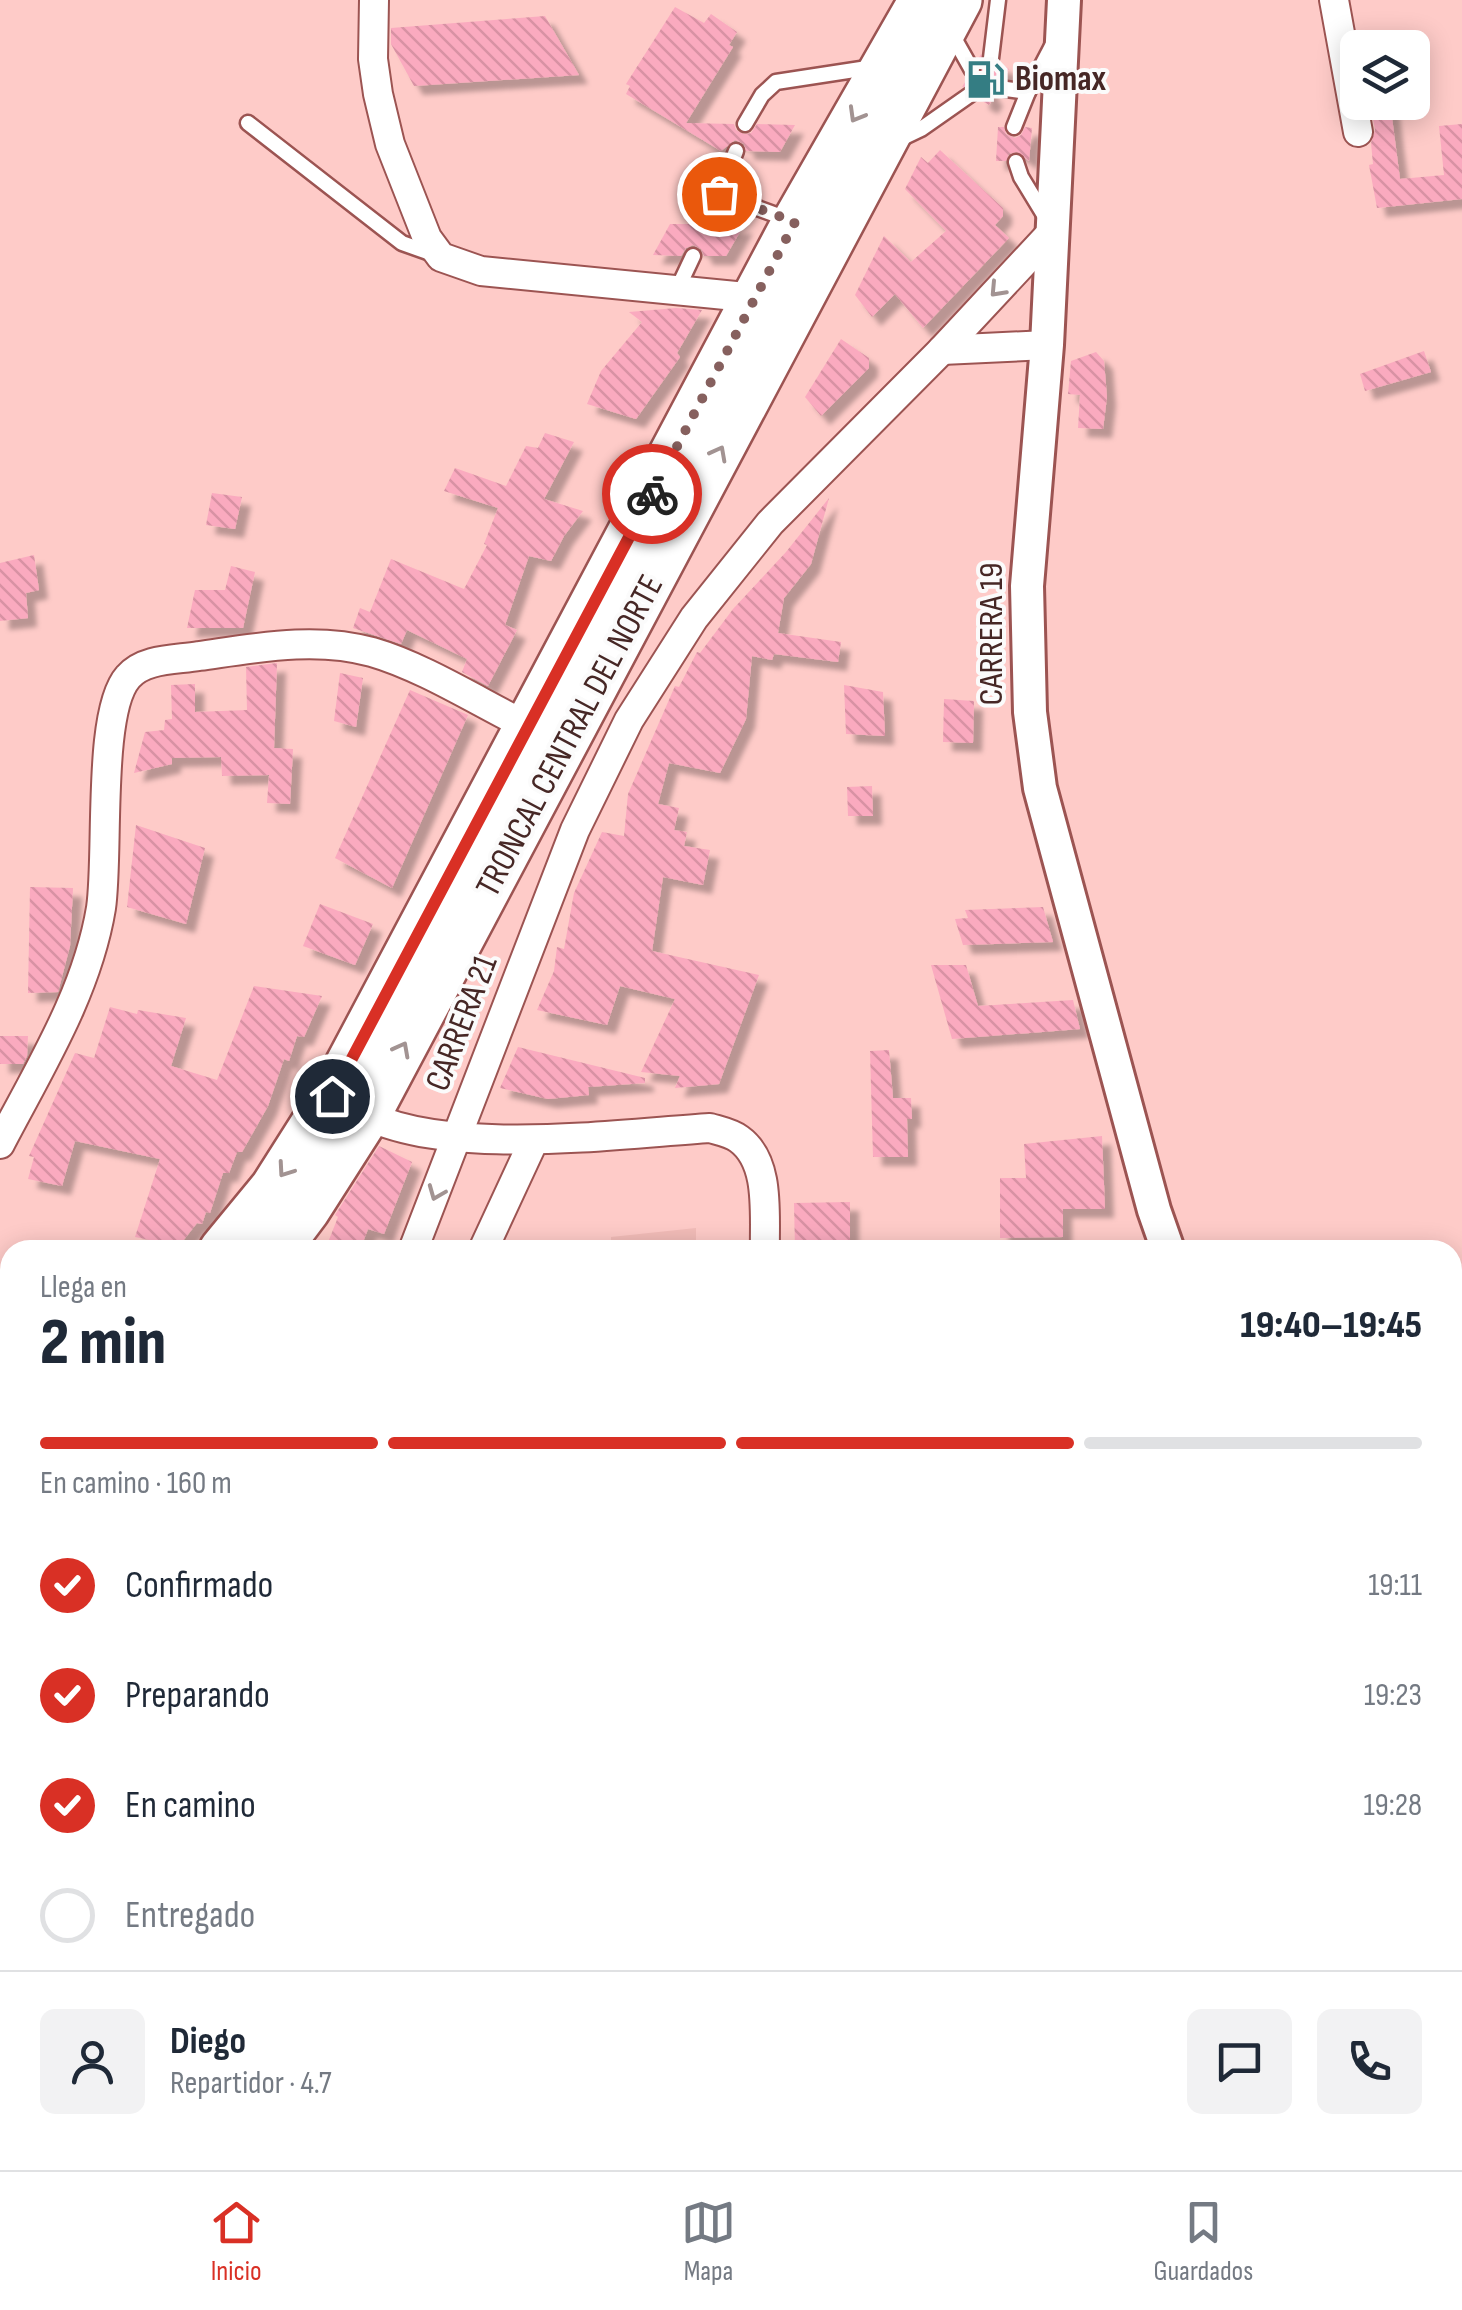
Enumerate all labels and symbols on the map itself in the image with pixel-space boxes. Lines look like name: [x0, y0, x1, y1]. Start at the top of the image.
fuel station icon: Biomax: [964, 58, 1006, 100]
place label: Biomax: [1015, 58, 1106, 101]
one-way arrow: [849, 104, 869, 122]
pin: [677, 152, 762, 237]
one-way arrow: [991, 278, 1009, 297]
courier: [602, 444, 702, 544]
one-way arrow: [707, 445, 727, 463]
street label: CARRERA 19: [970, 563, 1013, 705]
street label: TRONCAL CENTRAL DEL NORTE: [467, 568, 673, 904]
street label: CARRERA 21: [416, 949, 508, 1097]
one-way arrow: [390, 1041, 410, 1059]
pin: [290, 1054, 375, 1139]
one-way arrow: [279, 1159, 297, 1177]
one-way arrow: [427, 1184, 447, 1201]

